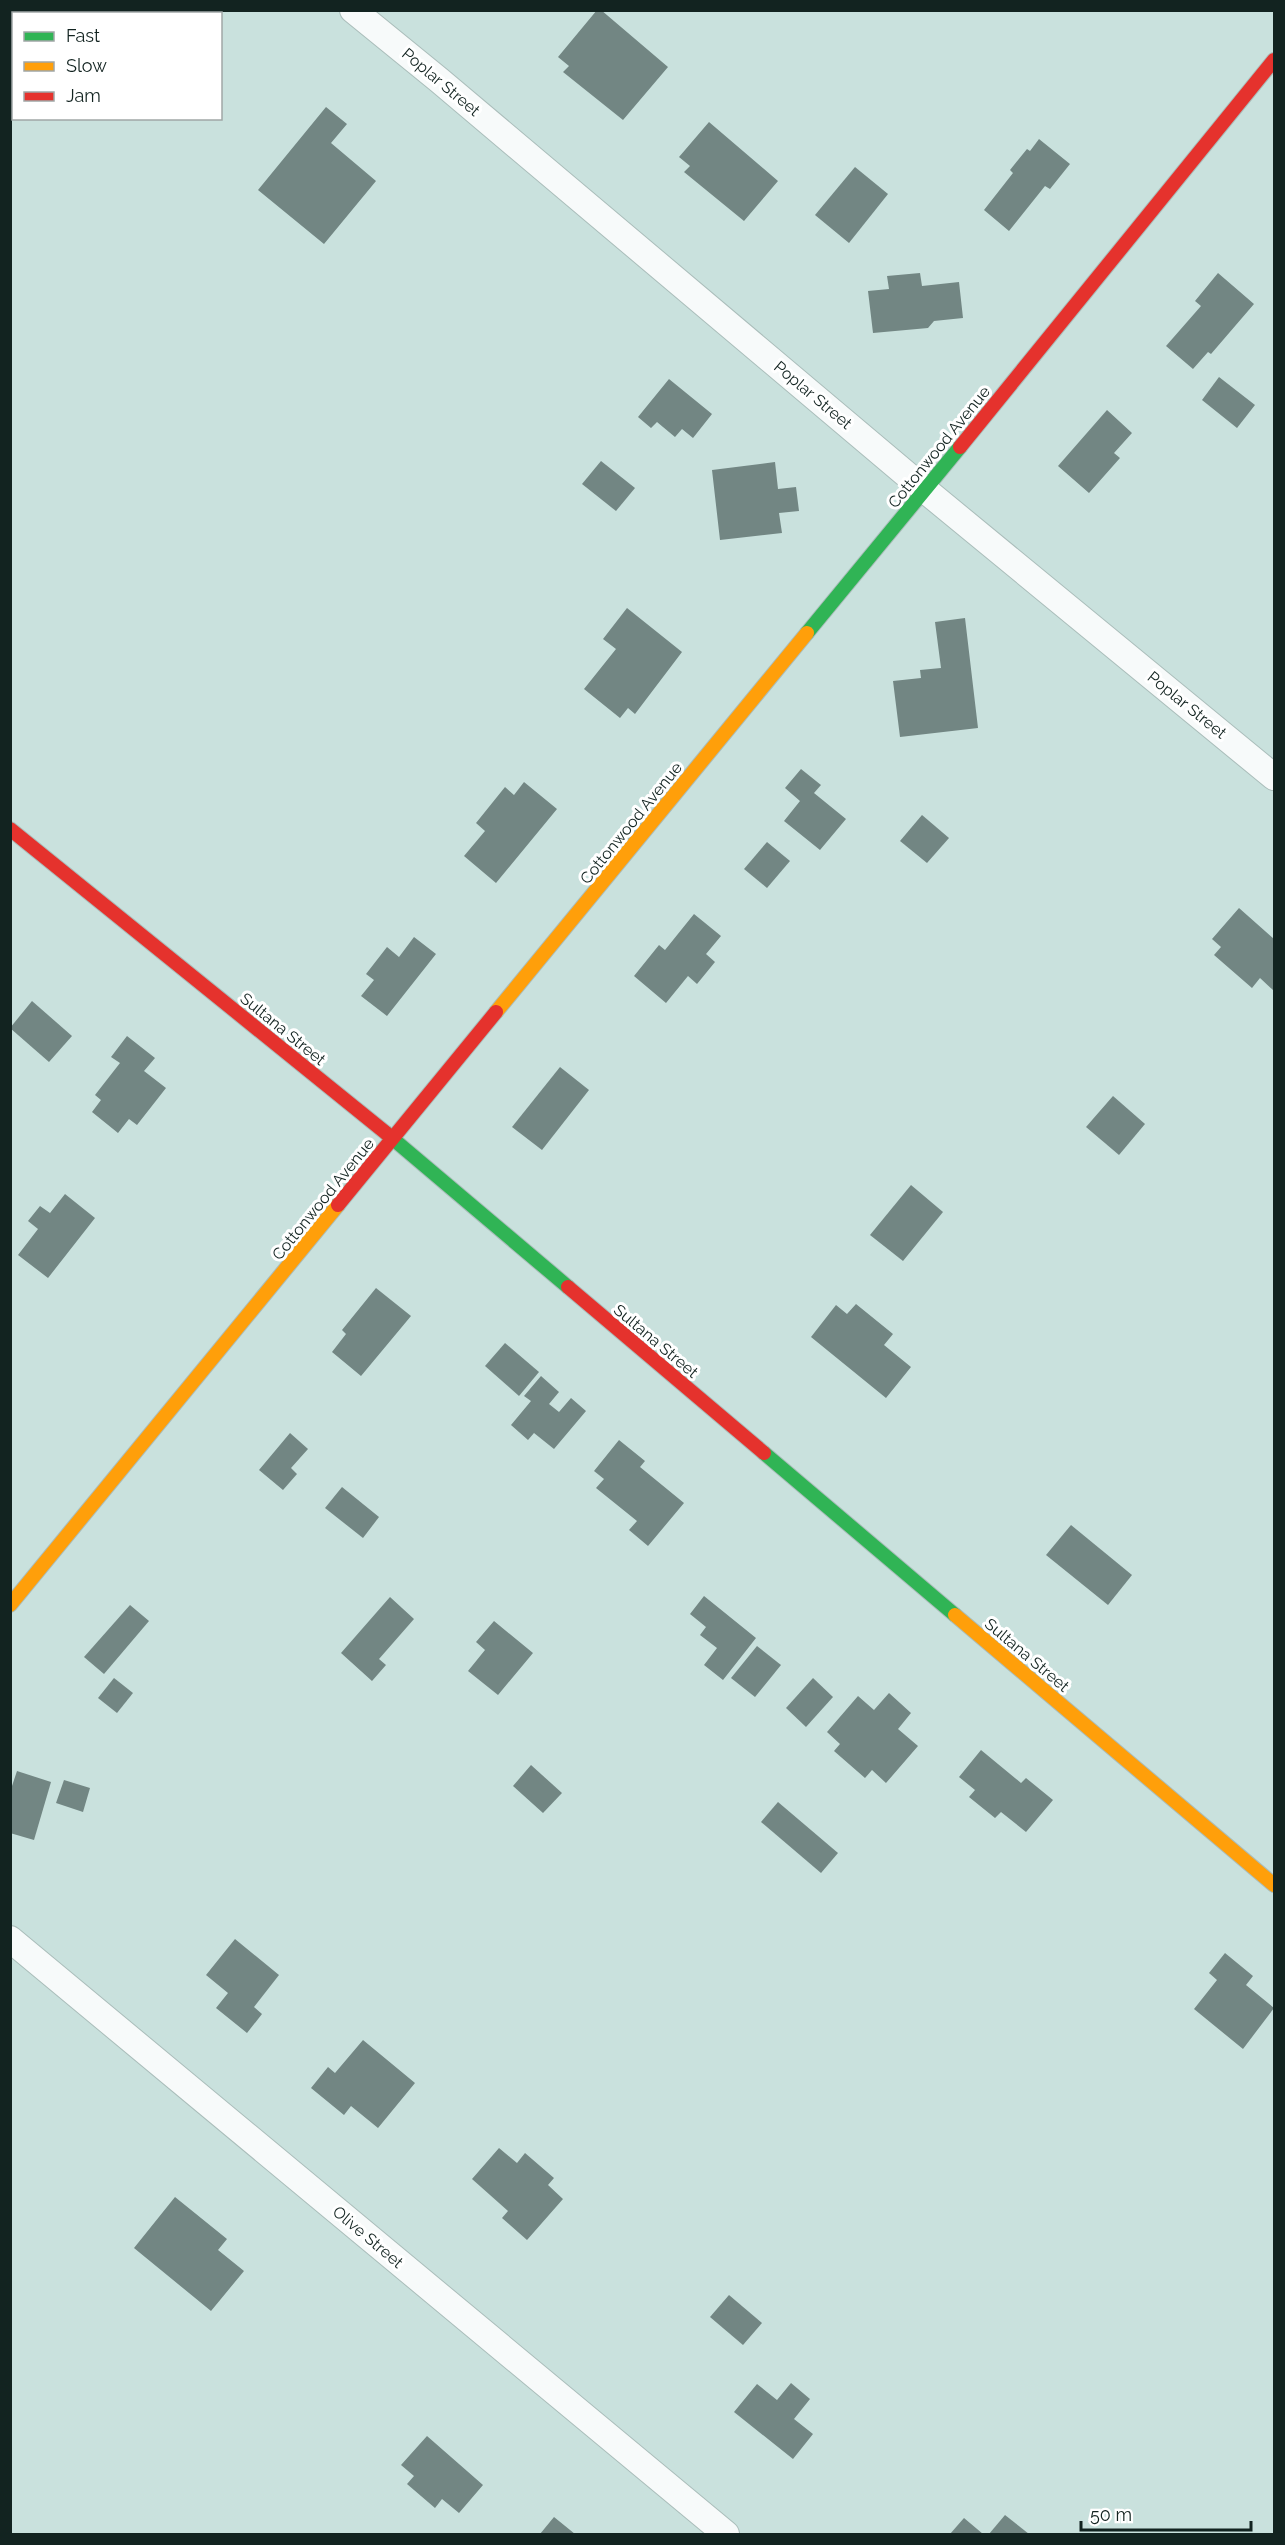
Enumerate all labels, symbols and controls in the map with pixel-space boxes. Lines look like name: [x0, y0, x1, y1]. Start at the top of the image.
legend: [12, 12, 222, 120]
text: Fast: [66, 25, 100, 46]
street label: Poplar Street: [398, 44, 484, 121]
text: Slow: [66, 55, 107, 76]
text: Jam: [66, 85, 101, 106]
street label: Poplar Street: [770, 357, 856, 434]
street label: Cottonwood Avenue: [884, 382, 994, 512]
street label: Poplar Street: [1144, 667, 1231, 743]
street label: Cottonwood Avenue: [576, 758, 686, 888]
street label: Sultana Street: [237, 989, 330, 1070]
street label: Cottonwood Avenue: [268, 1134, 378, 1264]
street label: Sultana Street: [610, 1300, 702, 1382]
street label: Sultana Street: [981, 1614, 1073, 1696]
street label: Olive Street: [329, 2202, 408, 2272]
scale bar: [1081, 2494, 1250, 2532]
text: 50 m: [1090, 2504, 1132, 2525]

